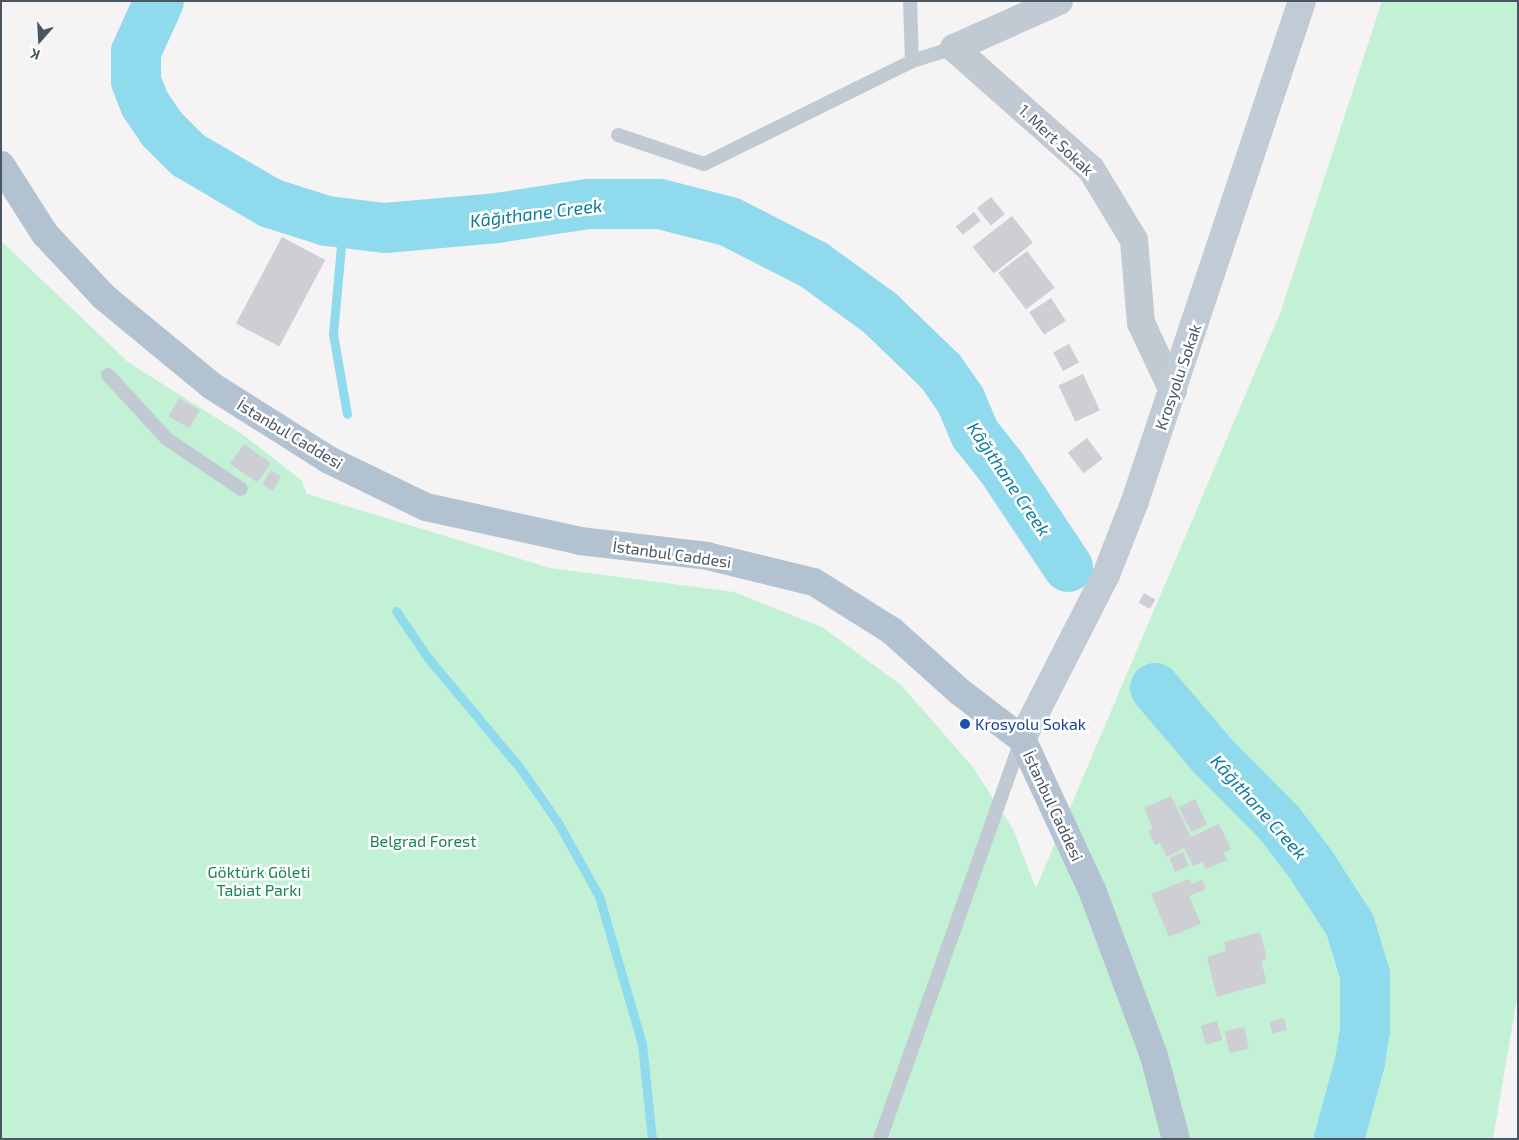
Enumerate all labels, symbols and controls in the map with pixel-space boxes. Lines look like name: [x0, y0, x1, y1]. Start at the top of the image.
north arrow: [15, 15, 65, 65]
text: K: [28, 45, 42, 64]
street label: 1. Mert Sokak: [1015, 100, 1097, 180]
water label: Kâğıthane Creek: [469, 194, 603, 232]
street label: Krosyolu Sokak: [1151, 321, 1205, 433]
street label: İstanbul Caddesi: [234, 395, 346, 473]
water label: Kâğıthane Creek: [963, 418, 1055, 540]
street label: İstanbul Caddesi: [611, 536, 733, 572]
place label: Krosyolu Sokak: [975, 714, 1086, 734]
marker: Krosyolu Sokak: [959, 718, 971, 730]
street label: İstanbul Caddesi: [1019, 748, 1087, 864]
water label: Kâğıthane Creek: [1206, 750, 1312, 864]
park label: Belgrad Forest: [370, 831, 476, 851]
park label: Göktürk Göleti Tabiat Parkı: [207, 862, 311, 900]

